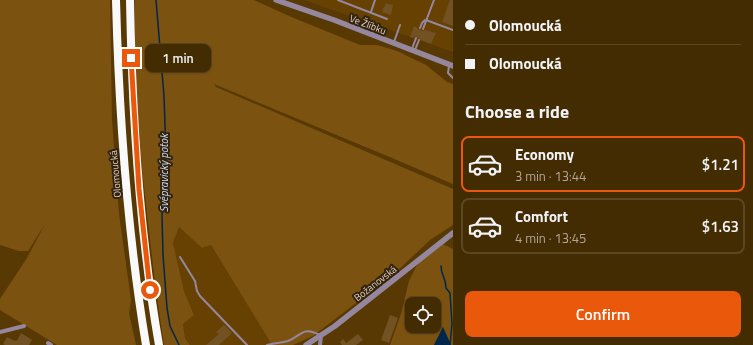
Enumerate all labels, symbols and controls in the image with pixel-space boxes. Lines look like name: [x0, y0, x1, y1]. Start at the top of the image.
street label: Ve Žlíbku: [347, 11, 388, 38]
text: Olomoucká: [489, 14, 562, 37]
callout: 1 min: [145, 44, 211, 72]
text: 1 min: [162, 48, 194, 68]
route end: [122, 49, 140, 67]
text: Olomoucká: [489, 52, 562, 75]
text: Choose a ride: [465, 98, 569, 125]
water label: Svépravický potok: [156, 133, 172, 212]
text: Economy: [515, 143, 574, 166]
icon: car: [467, 146, 503, 182]
street label: Olomoucká: [106, 150, 125, 198]
text: $1.21: [702, 153, 739, 176]
text: 3 min · 13:44: [515, 166, 586, 186]
text: Comfort: [515, 205, 568, 228]
icon: car: [467, 208, 503, 244]
text: $1.63: [702, 215, 739, 238]
text: 4 min · 13:45: [515, 228, 586, 248]
street label: Božanovská: [351, 262, 400, 305]
route start: [141, 281, 159, 299]
button: Confirm: [465, 291, 741, 337]
map controls: [405, 297, 441, 333]
button: locate: [405, 297, 441, 333]

